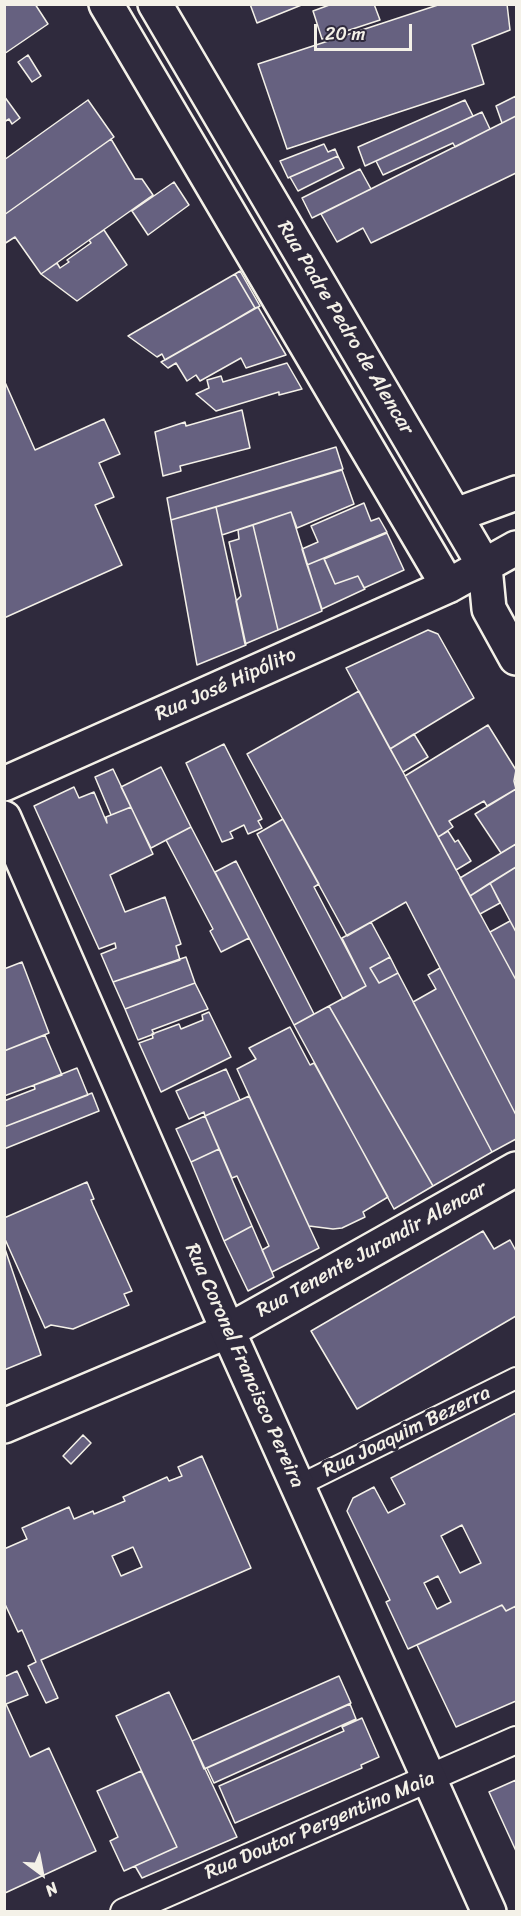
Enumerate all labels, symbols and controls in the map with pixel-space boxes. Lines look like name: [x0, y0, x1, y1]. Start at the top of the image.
scale bar: [317, 12, 414, 50]
text: 20 m: [325, 18, 365, 50]
street label: Rua Padre Pedro de Alencar: [272, 217, 418, 439]
street label: Rua José Hipólito: [152, 643, 300, 727]
street label: Rua Tenente Jurandir Alencar: [253, 1177, 491, 1323]
street label: Rua Coronel Francisco Pereira: [179, 1240, 309, 1492]
street label: Rua Joaquim Bezerra: [319, 1381, 495, 1483]
street label: Rua Doutor Pergentino Maia: [202, 1767, 438, 1885]
north arrow: [12, 1844, 72, 1904]
text: N: [39, 1874, 64, 1905]

